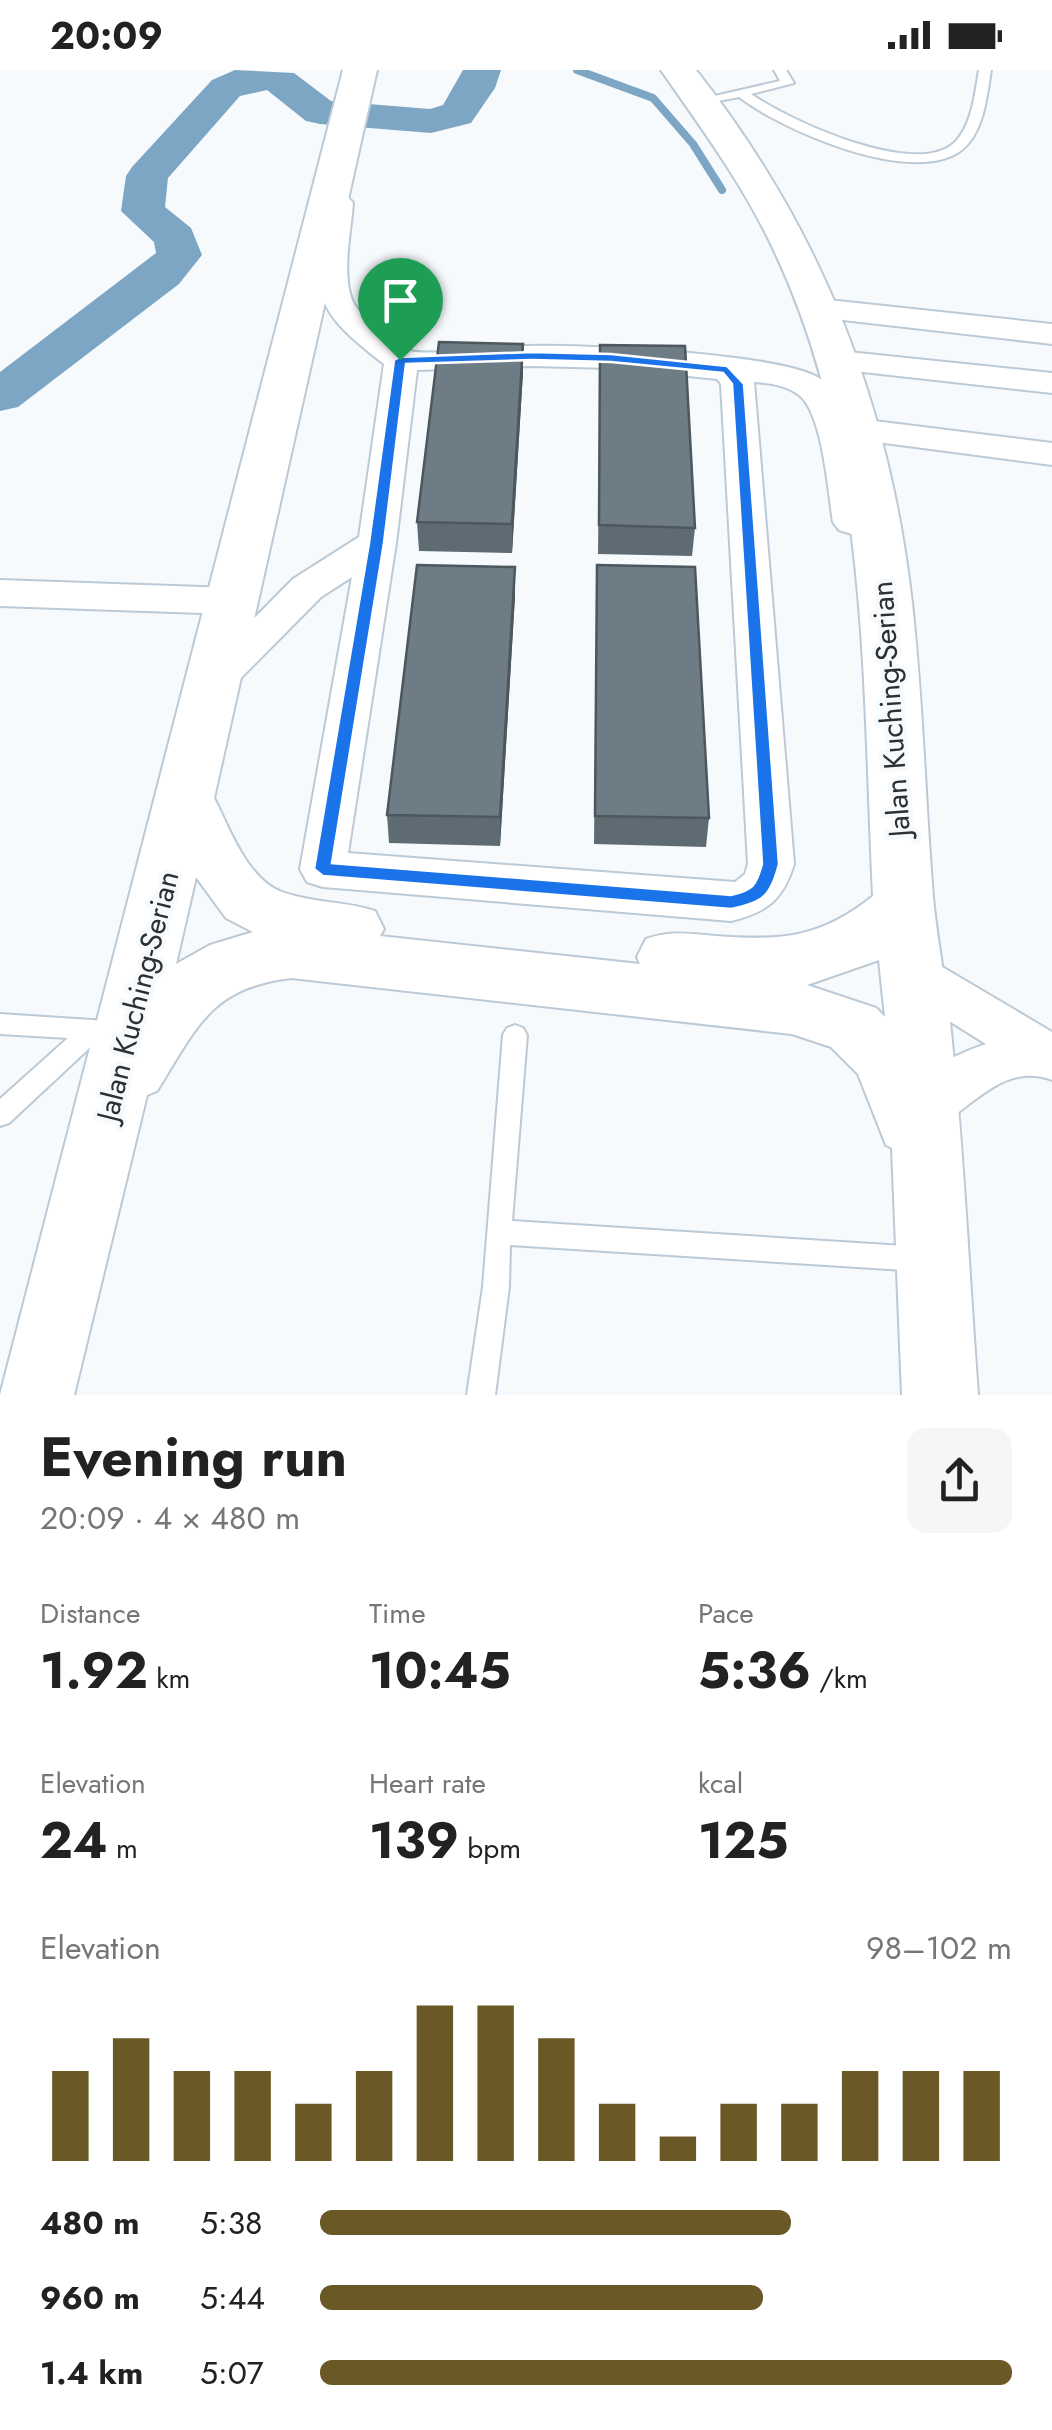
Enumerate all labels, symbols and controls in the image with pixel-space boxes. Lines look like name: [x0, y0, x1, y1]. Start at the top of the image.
text: 20:09: [50, 8, 163, 63]
pin: [358, 258, 443, 361]
icon: arrive: [373, 273, 428, 328]
street label: Jalan Kuching-Serian: [860, 579, 921, 843]
street label: Jalan Kuching-Serian: [85, 866, 189, 1130]
text: Evening run: [40, 1417, 347, 1497]
button: share: [907, 1428, 1012, 1533]
text: 20:09 · 4 × 480 m: [40, 1495, 300, 1541]
text: Distance: [40, 1593, 140, 1634]
text: Time: [369, 1593, 426, 1634]
text: Pace: [698, 1593, 754, 1634]
text: 1.92: [40, 1634, 148, 1707]
text: 10:45: [369, 1634, 511, 1707]
text: 5:36: [698, 1634, 811, 1707]
text: km: [148, 1658, 190, 1699]
text: /km: [811, 1658, 868, 1699]
text: Elevation: [40, 1763, 146, 1804]
text: Heart rate: [369, 1763, 486, 1804]
text: kcal: [698, 1763, 743, 1804]
text: 24: [40, 1804, 108, 1877]
text: 139: [369, 1804, 459, 1877]
text: 125: [698, 1804, 789, 1877]
text: m: [108, 1828, 138, 1869]
text: bpm: [459, 1828, 521, 1869]
text: Elevation: [40, 1925, 161, 1971]
text: 98–102 m: [866, 1925, 1012, 1971]
text: 480 m: [40, 2200, 139, 2246]
text: 5:38: [200, 2200, 263, 2246]
text: 960 m: [40, 2275, 140, 2321]
text: 5:44: [200, 2275, 265, 2321]
text: 1.4 km: [40, 2350, 143, 2396]
text: 5:07: [200, 2350, 264, 2396]

